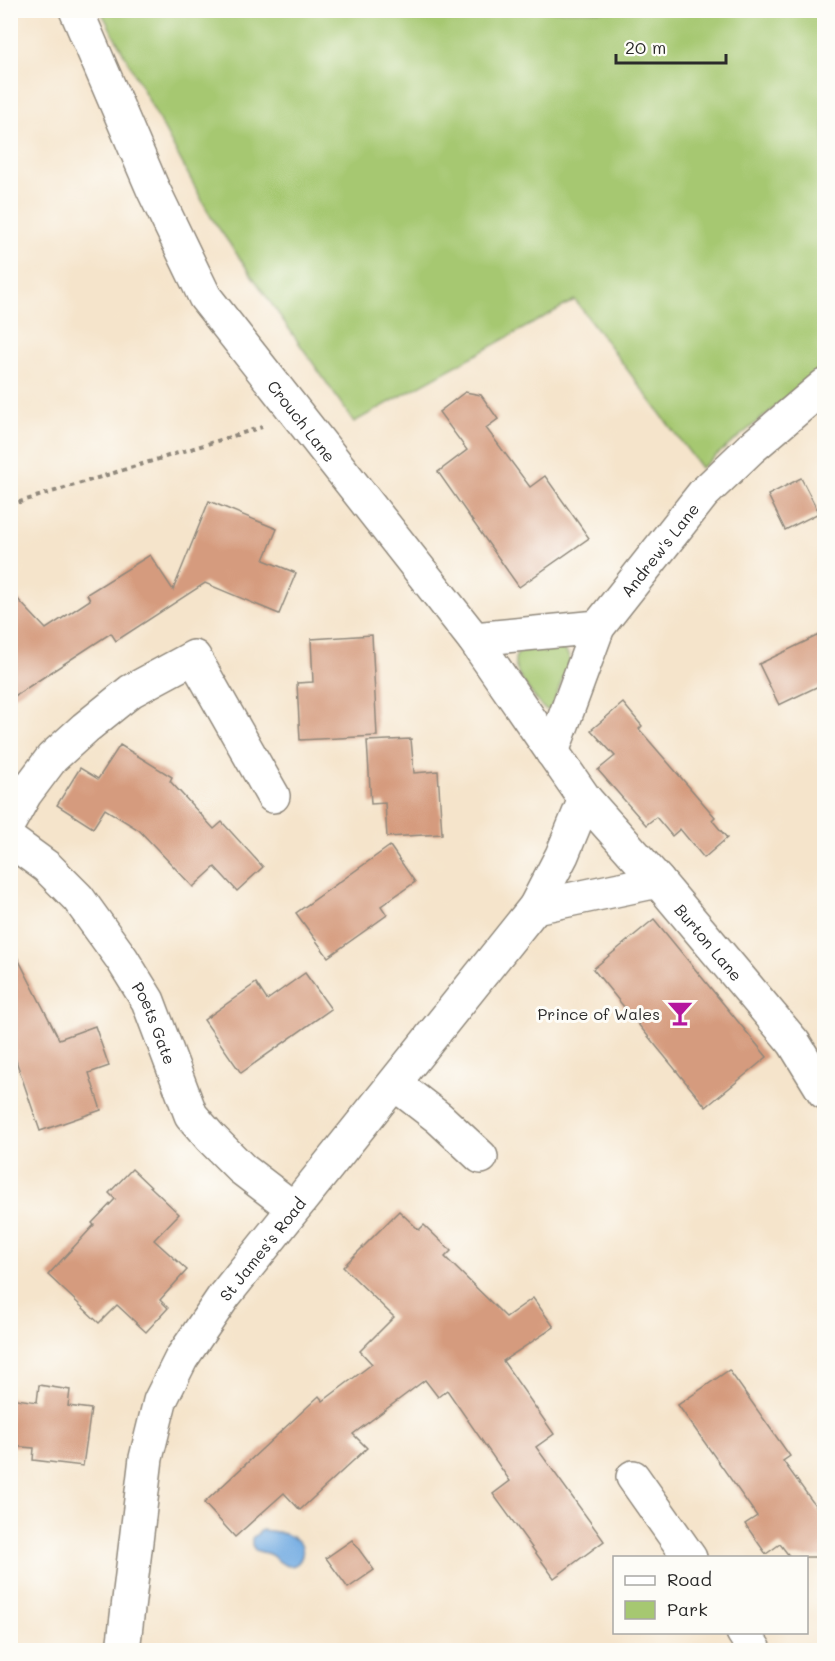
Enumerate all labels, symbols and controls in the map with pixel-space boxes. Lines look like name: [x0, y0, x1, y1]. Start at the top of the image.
scale bar: [616, 27, 726, 65]
text: 20 m: [625, 35, 666, 59]
street label: Crouch Lane: [264, 375, 341, 466]
street label: Andrew's Lane: [616, 498, 703, 601]
street label: Burton Lane: [671, 899, 748, 985]
street label: Poets Gate: [128, 977, 181, 1067]
bar icon: Prince of Wales: [665, 998, 695, 1028]
place label: Prince of Wales: [537, 1003, 660, 1024]
street label: St James's Road: [214, 1193, 310, 1305]
legend: [613, 1556, 808, 1634]
text: Road: [667, 1567, 712, 1591]
text: Park: [667, 1597, 708, 1621]

